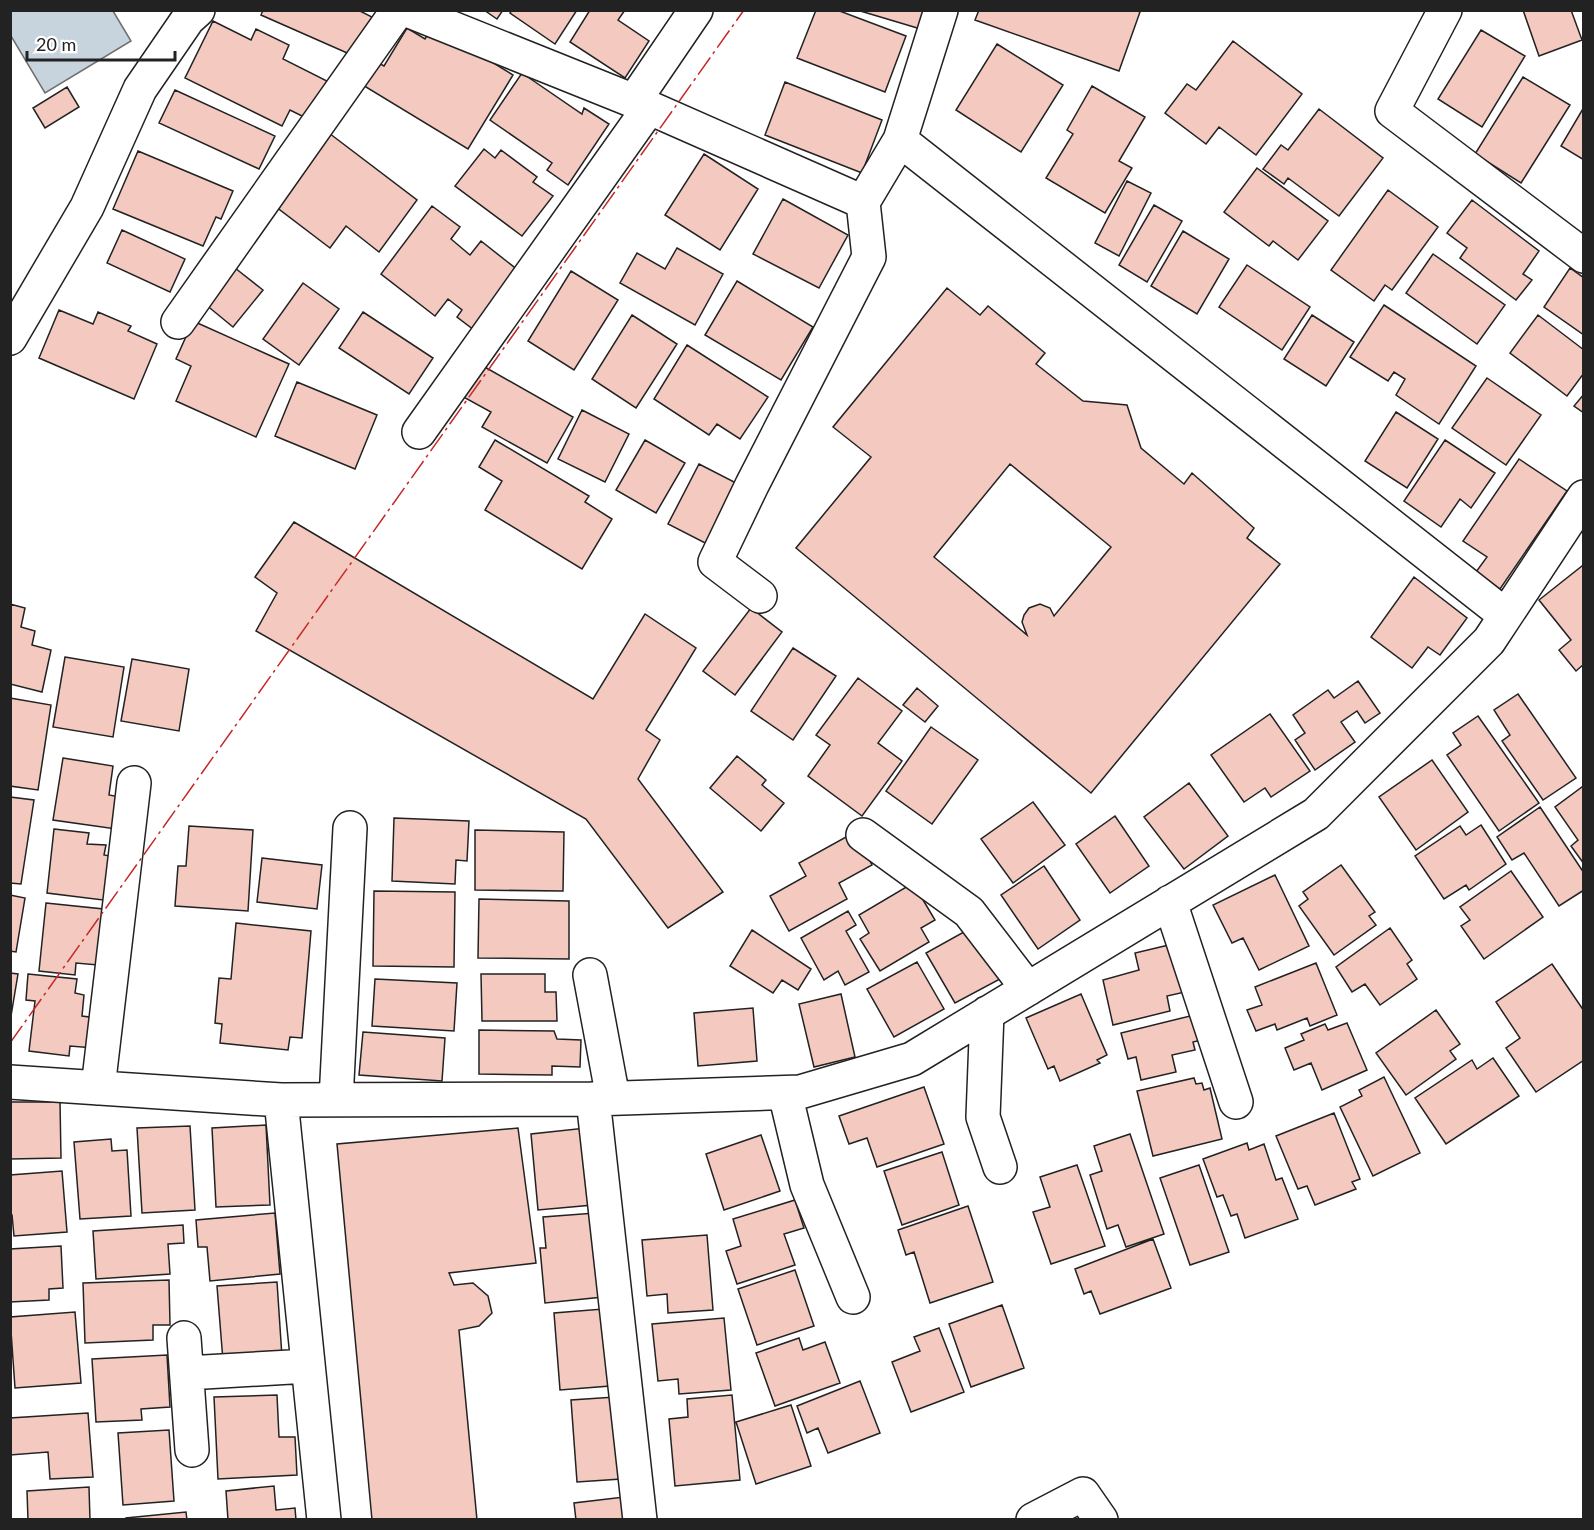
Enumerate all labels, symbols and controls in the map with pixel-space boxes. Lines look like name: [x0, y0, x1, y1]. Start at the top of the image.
scale bar: [27, 24, 176, 62]
text: 20 m: [36, 33, 76, 55]

